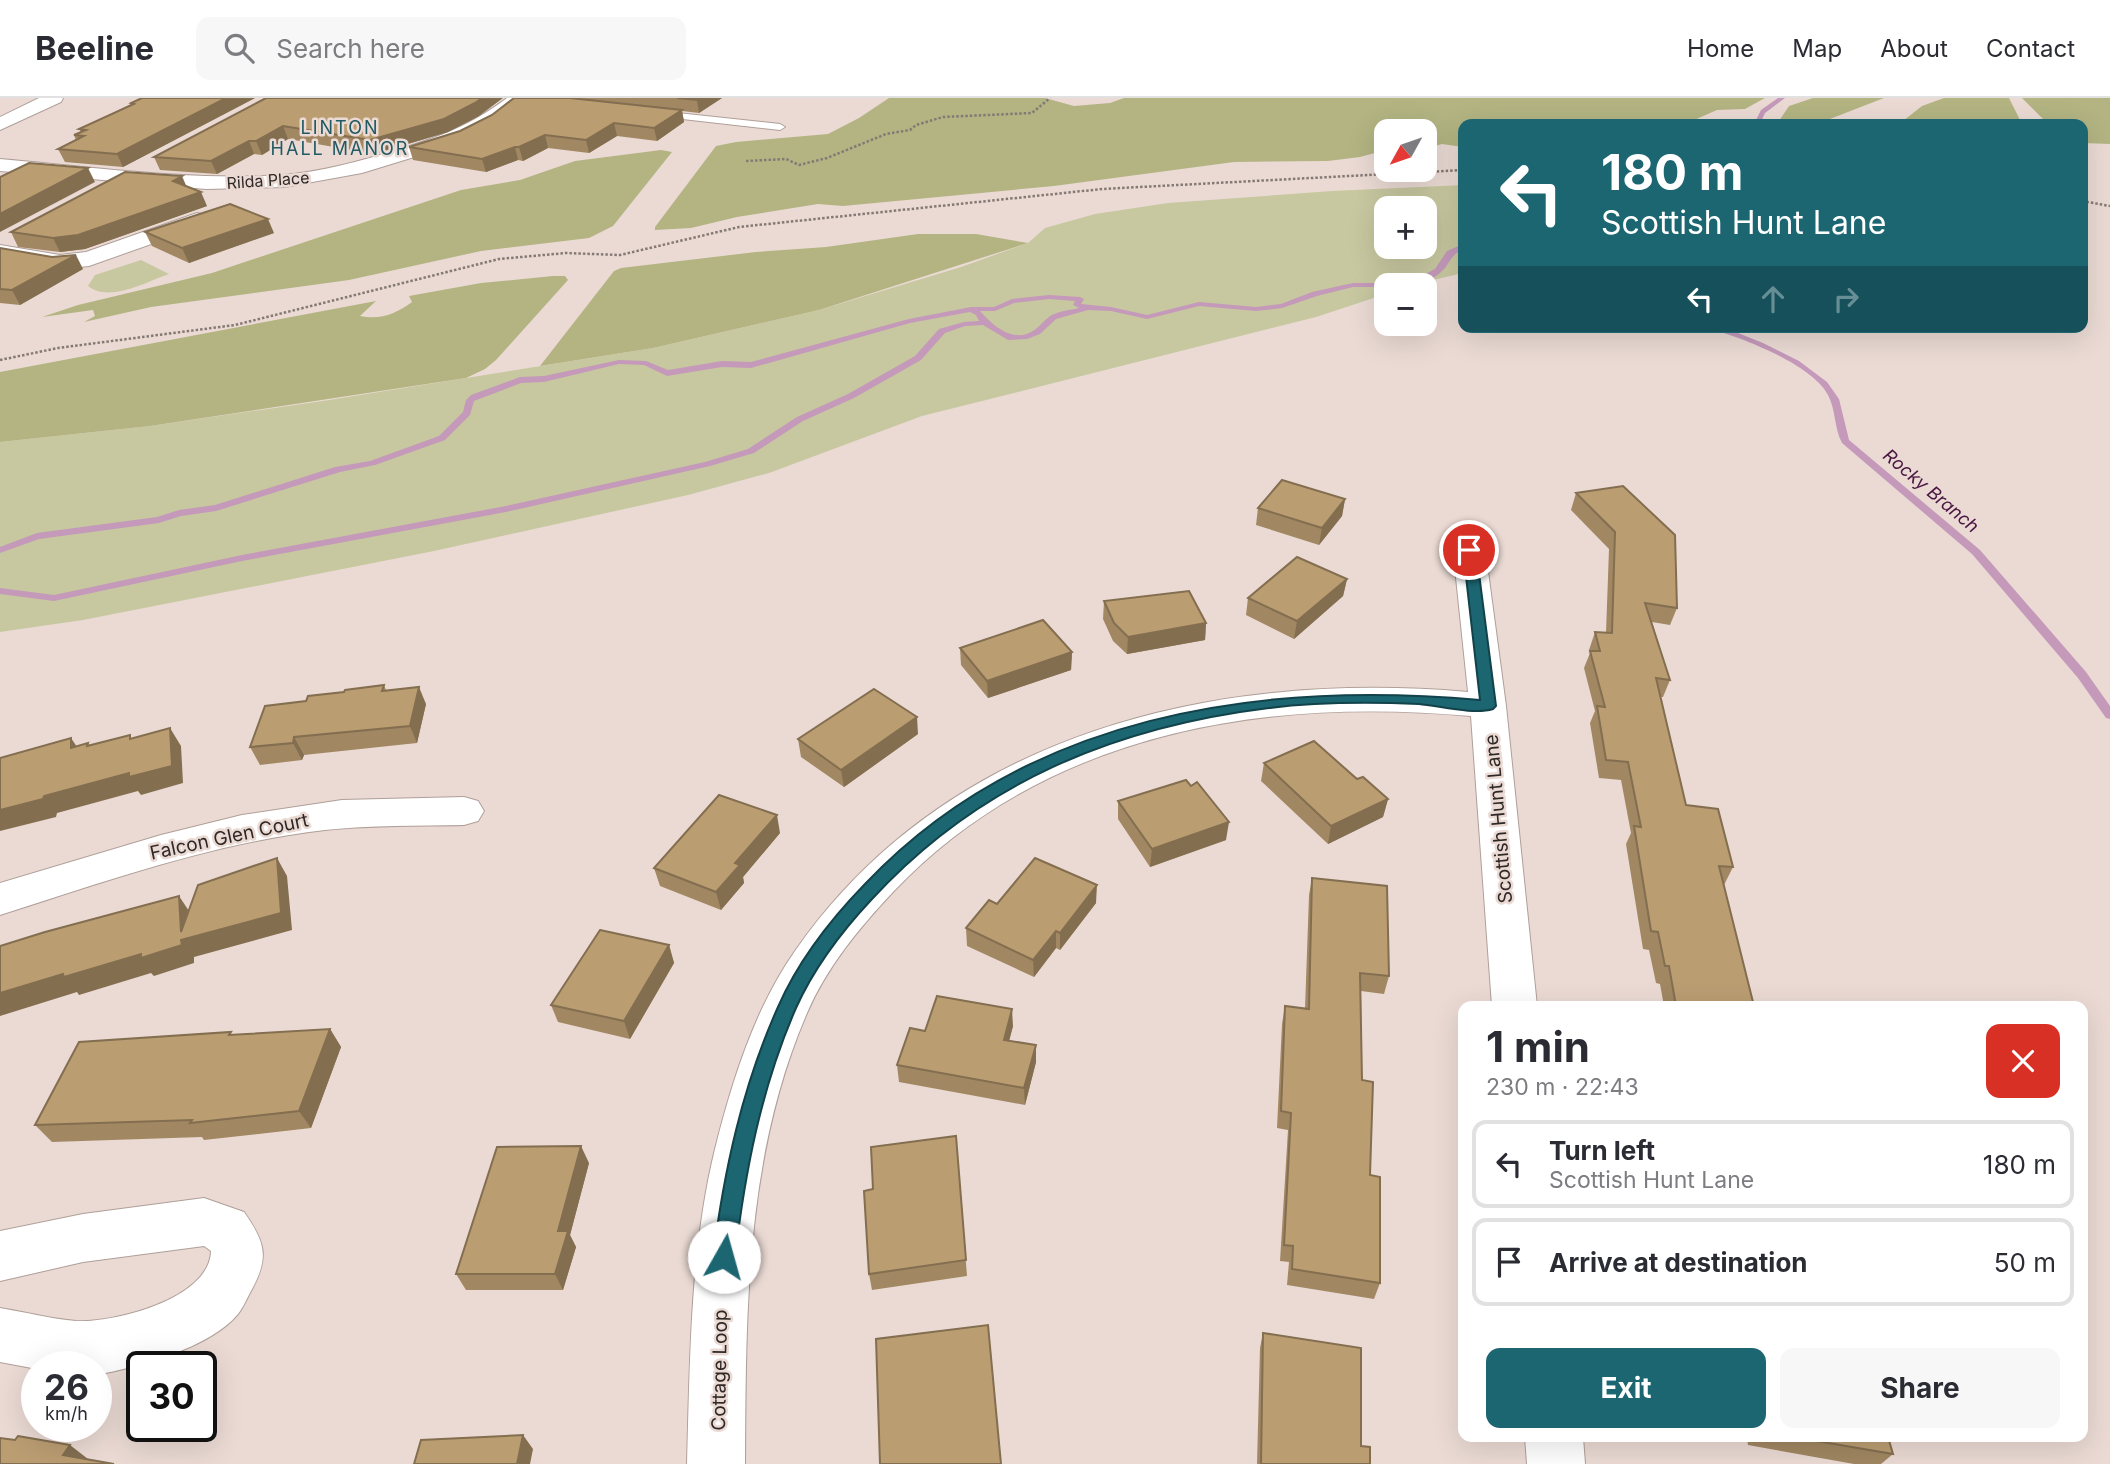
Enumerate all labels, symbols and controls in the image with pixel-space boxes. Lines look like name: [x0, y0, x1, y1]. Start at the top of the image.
search box: [196, 17, 686, 80]
text: Beeline: [35, 28, 154, 68]
icon: search: [220, 29, 258, 67]
text: Search here: [276, 33, 425, 64]
text: Home: [1687, 34, 1754, 63]
text: Map: [1792, 34, 1842, 63]
text: About: [1880, 34, 1948, 63]
text: Contact: [1986, 34, 2075, 63]
district label: LINTON HALL MANOR: [271, 117, 409, 159]
north arrow: [1374, 119, 1437, 182]
map controls: [1374, 119, 1437, 336]
text: 180 m: [1601, 143, 1743, 202]
icon: left: [1486, 147, 1577, 238]
street label: Rilda Place: [226, 167, 310, 193]
button: +: [1374, 196, 1437, 259]
text: Scottish Hunt Lane: [1601, 203, 1886, 242]
button: −: [1374, 273, 1437, 336]
icon: left: [1681, 280, 1719, 318]
icon: ahead: [1754, 280, 1792, 318]
icon: right: [1827, 280, 1865, 318]
water label: Rocky Branch: [1879, 445, 1983, 537]
pin: [1439, 520, 1499, 580]
icon: arrive: [1450, 531, 1488, 569]
street label: Scottish Hunt Lane: [1480, 734, 1517, 904]
street label: Falcon Glen Court: [148, 808, 310, 865]
text: 1 min: [1486, 1021, 1590, 1072]
button: close: [1986, 1024, 2060, 1098]
text: 230 m · 22:43: [1486, 1073, 1639, 1101]
text: Turn left: [1549, 1135, 1655, 1166]
icon: left: [1490, 1145, 1528, 1183]
text: 180 m: [1983, 1149, 2056, 1180]
text: Scottish Hunt Lane: [1549, 1166, 1754, 1194]
position arrow: [687, 1220, 761, 1294]
icon: arrive: [1490, 1243, 1528, 1281]
text: Arrive at destination: [1549, 1247, 1808, 1278]
text: 50 m: [1994, 1247, 2056, 1278]
street label: Cottage Loop: [707, 1309, 732, 1431]
button: Exit: [1486, 1348, 1766, 1428]
button: Share: [1780, 1348, 2060, 1428]
speed limit sign: 30: [126, 1351, 217, 1442]
text: 26: [44, 1366, 89, 1408]
text: km/h: [45, 1403, 88, 1424]

